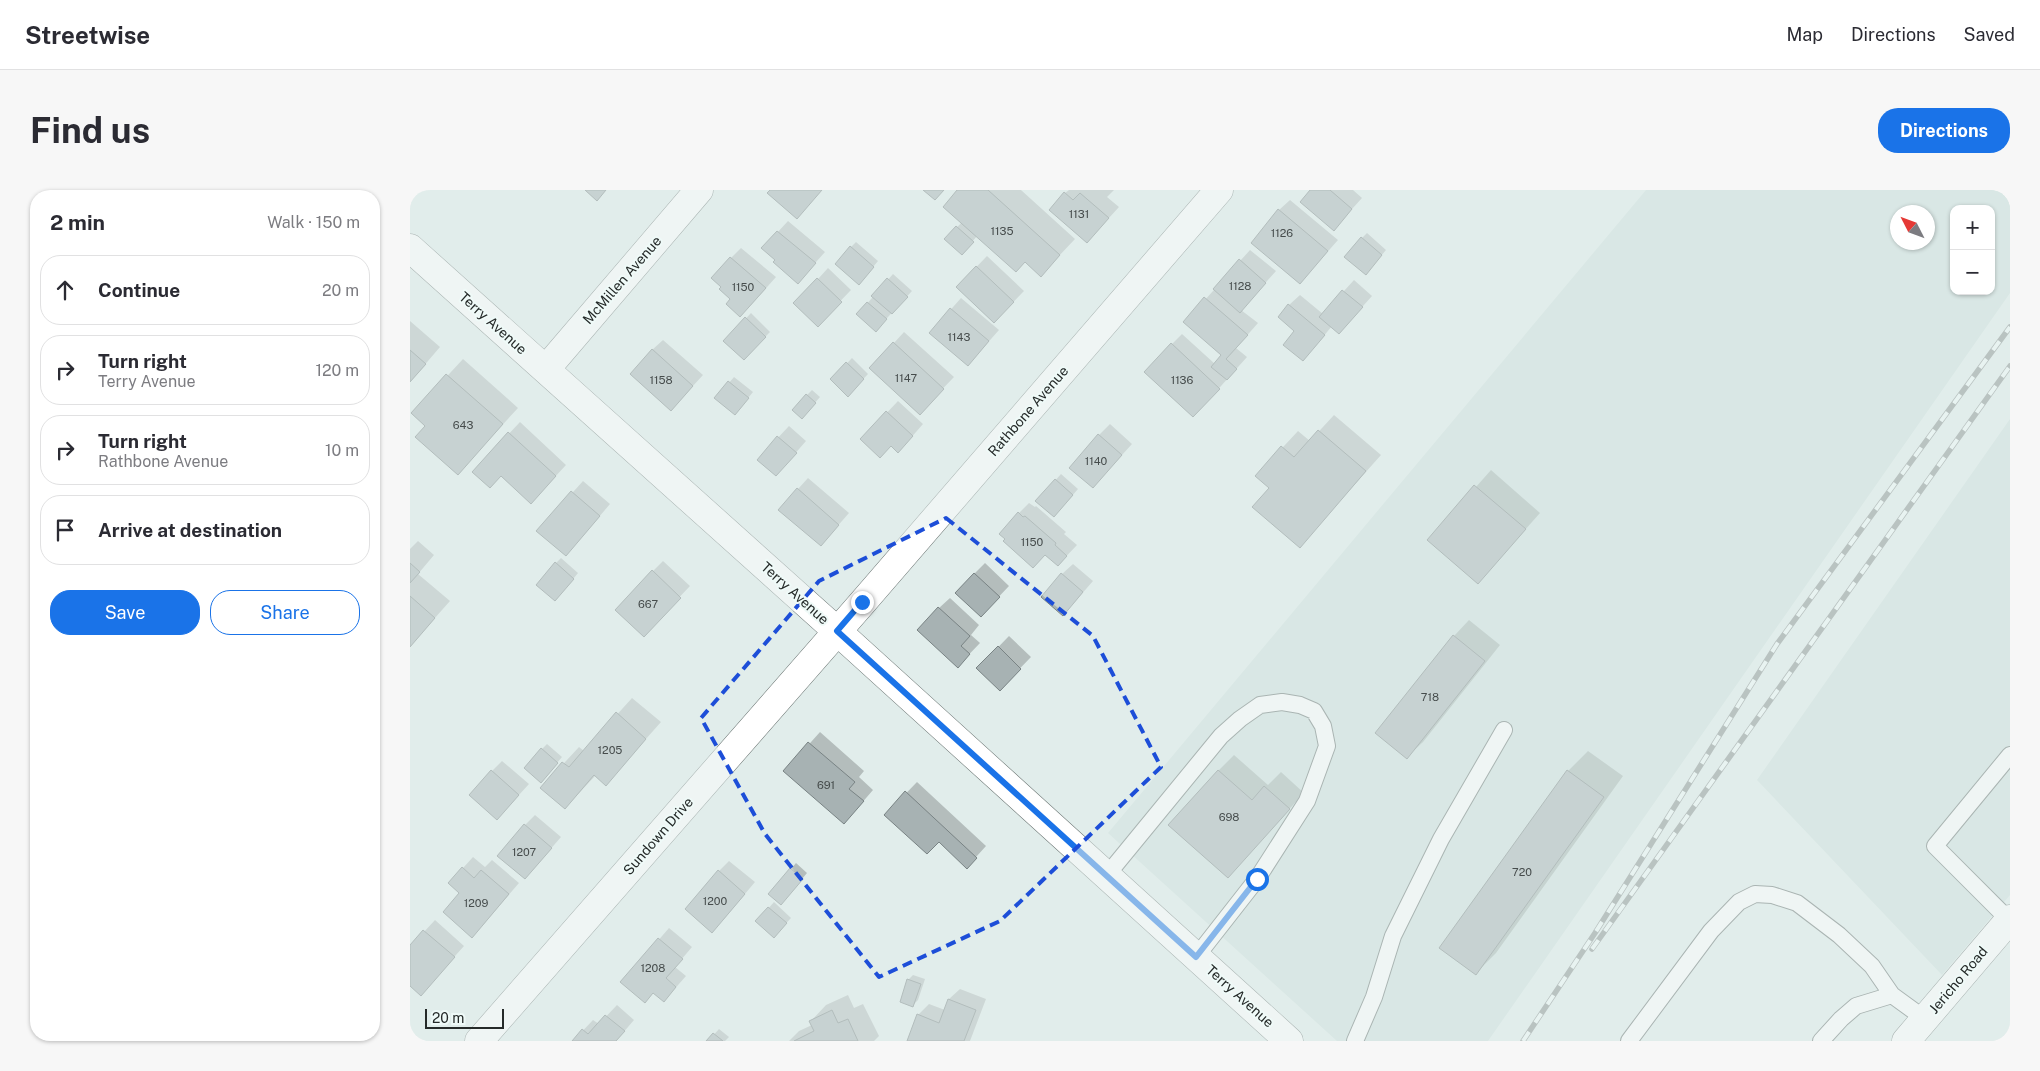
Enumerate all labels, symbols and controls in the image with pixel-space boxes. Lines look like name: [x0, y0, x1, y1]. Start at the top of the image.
text: Streetwise: [25, 21, 150, 49]
text: Map: [1786, 24, 1823, 45]
text: Directions: [1851, 24, 1936, 45]
text: Saved: [1964, 24, 2015, 45]
button: Directions: [1878, 108, 2010, 153]
text: Find us: [30, 110, 150, 151]
north arrow: [1890, 205, 1935, 250]
map controls: [1950, 205, 1995, 295]
button: +: [1950, 205, 1995, 250]
house number: 1131: [1069, 208, 1089, 220]
text: 2 min: [50, 210, 105, 235]
text: Walk · 150 m: [267, 213, 360, 232]
house number: 1135: [991, 225, 1013, 237]
house number: 1126: [1271, 227, 1293, 239]
street label: McMillen Avenue: [579, 233, 665, 327]
button: −: [1950, 250, 1995, 295]
icon: ahead: [51, 276, 79, 304]
text: Continue: [98, 279, 180, 301]
house number: 1128: [1229, 280, 1251, 292]
text: 20 m: [322, 281, 359, 300]
house number: 1150: [732, 281, 755, 293]
street label: Terry Avenue: [456, 289, 530, 358]
house number: 1143: [948, 331, 970, 343]
text: Turn right: [98, 350, 187, 372]
icon: right: [51, 356, 79, 384]
text: 120 m: [315, 361, 359, 380]
street label: Rathbone Avenue: [985, 363, 1071, 459]
text: Terry Avenue: [98, 372, 196, 391]
house number: 1147: [895, 372, 918, 384]
house number: 1158: [649, 374, 673, 386]
house number: 1136: [1171, 374, 1193, 386]
house number: 643: [453, 419, 473, 431]
text: Turn right: [98, 430, 187, 452]
icon: right: [51, 436, 79, 464]
text: 10 m: [325, 441, 359, 460]
text: Rathbone Avenue: [98, 452, 228, 471]
house number: 1140: [1085, 455, 1108, 467]
icon: arrive: [51, 516, 79, 544]
text: Arrive at destination: [98, 519, 282, 541]
house number: 1150: [1021, 536, 1044, 548]
street label: Terry Avenue: [758, 559, 832, 628]
button: Save: [50, 590, 200, 635]
button: Share: [210, 590, 360, 635]
route end: [851, 591, 874, 614]
house number: 667: [638, 598, 658, 610]
house number: 718: [1421, 691, 1439, 703]
house number: 1205: [598, 744, 622, 756]
house number: 691: [817, 779, 835, 791]
street label: Sundown Drive: [620, 794, 696, 878]
house number: 698: [1219, 811, 1239, 823]
house number: 1207: [512, 846, 536, 858]
house number: 720: [1512, 866, 1532, 878]
route start: [1246, 868, 1269, 891]
house number: 1200: [703, 895, 727, 907]
house number: 1209: [464, 897, 488, 909]
street label: Jericho Road: [1925, 943, 1991, 1017]
house number: 1208: [641, 962, 665, 974]
street label: Terry Avenue: [1203, 962, 1277, 1031]
scale bar: [425, 1006, 504, 1029]
text: 20 m: [432, 1010, 464, 1026]

